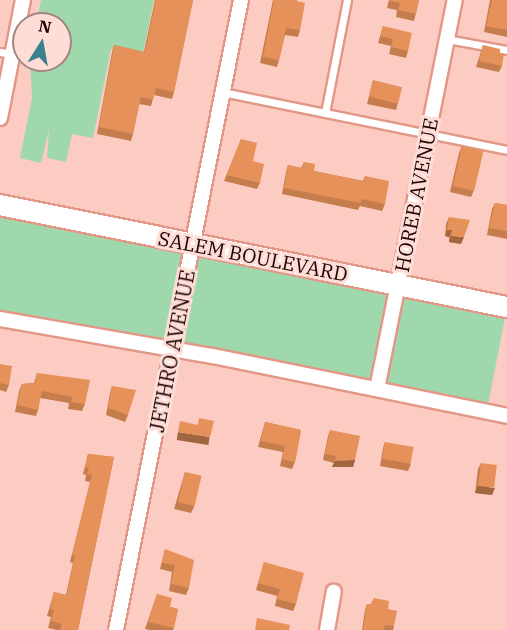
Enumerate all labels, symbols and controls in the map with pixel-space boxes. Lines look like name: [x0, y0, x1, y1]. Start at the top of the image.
north arrow: [12, 12, 72, 72]
text: N: [37, 15, 53, 37]
street label: HOREB AVENUE: [389, 116, 443, 274]
street label: SALEM BOULEVARD: [156, 226, 350, 286]
street label: JETHRO AVENUE: [144, 268, 200, 434]

